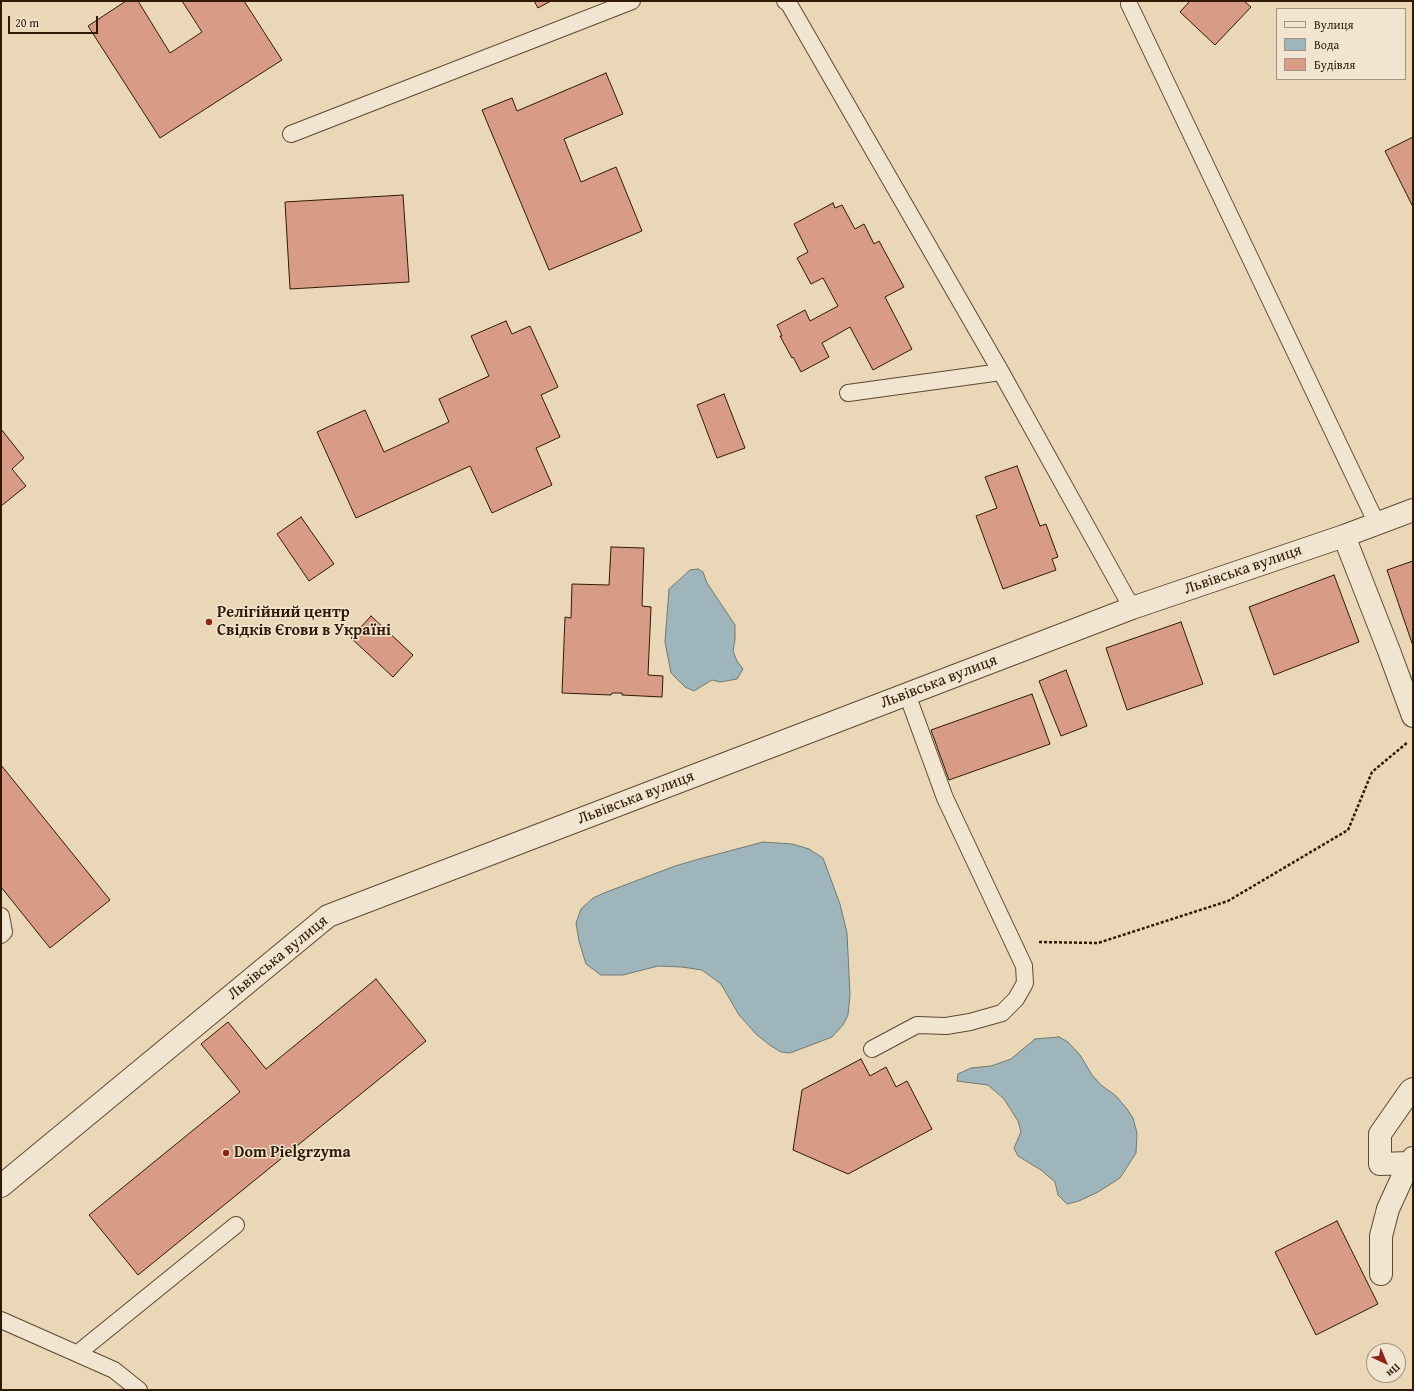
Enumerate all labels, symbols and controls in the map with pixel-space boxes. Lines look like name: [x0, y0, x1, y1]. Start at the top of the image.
scale bar: [10, 8, 100, 34]
legend: [1276, 8, 1406, 80]
text: 20 m: [15, 14, 39, 31]
text: Вулиця: [1314, 16, 1354, 33]
text: Вода: [1314, 36, 1339, 53]
text: Будівля: [1314, 56, 1355, 73]
street label: Львівська вулиця: [1182, 541, 1304, 599]
place label: Релігійний центр Свідків Єгови в Україні: [217, 603, 391, 641]
marker: Релігійний центр Свідків Єгови в Україні: [204, 617, 214, 627]
street label: Львівська вулиця: [878, 651, 1000, 713]
street label: Львівська вулиця: [575, 767, 697, 829]
street label: Львівська вулиця: [224, 912, 332, 1004]
place label: Dom Pielgrzyma: [234, 1143, 351, 1163]
marker: Dom Pielgrzyma: [221, 1148, 231, 1158]
north arrow: [1366, 1343, 1406, 1383]
text: Пн: [1383, 1360, 1404, 1382]

